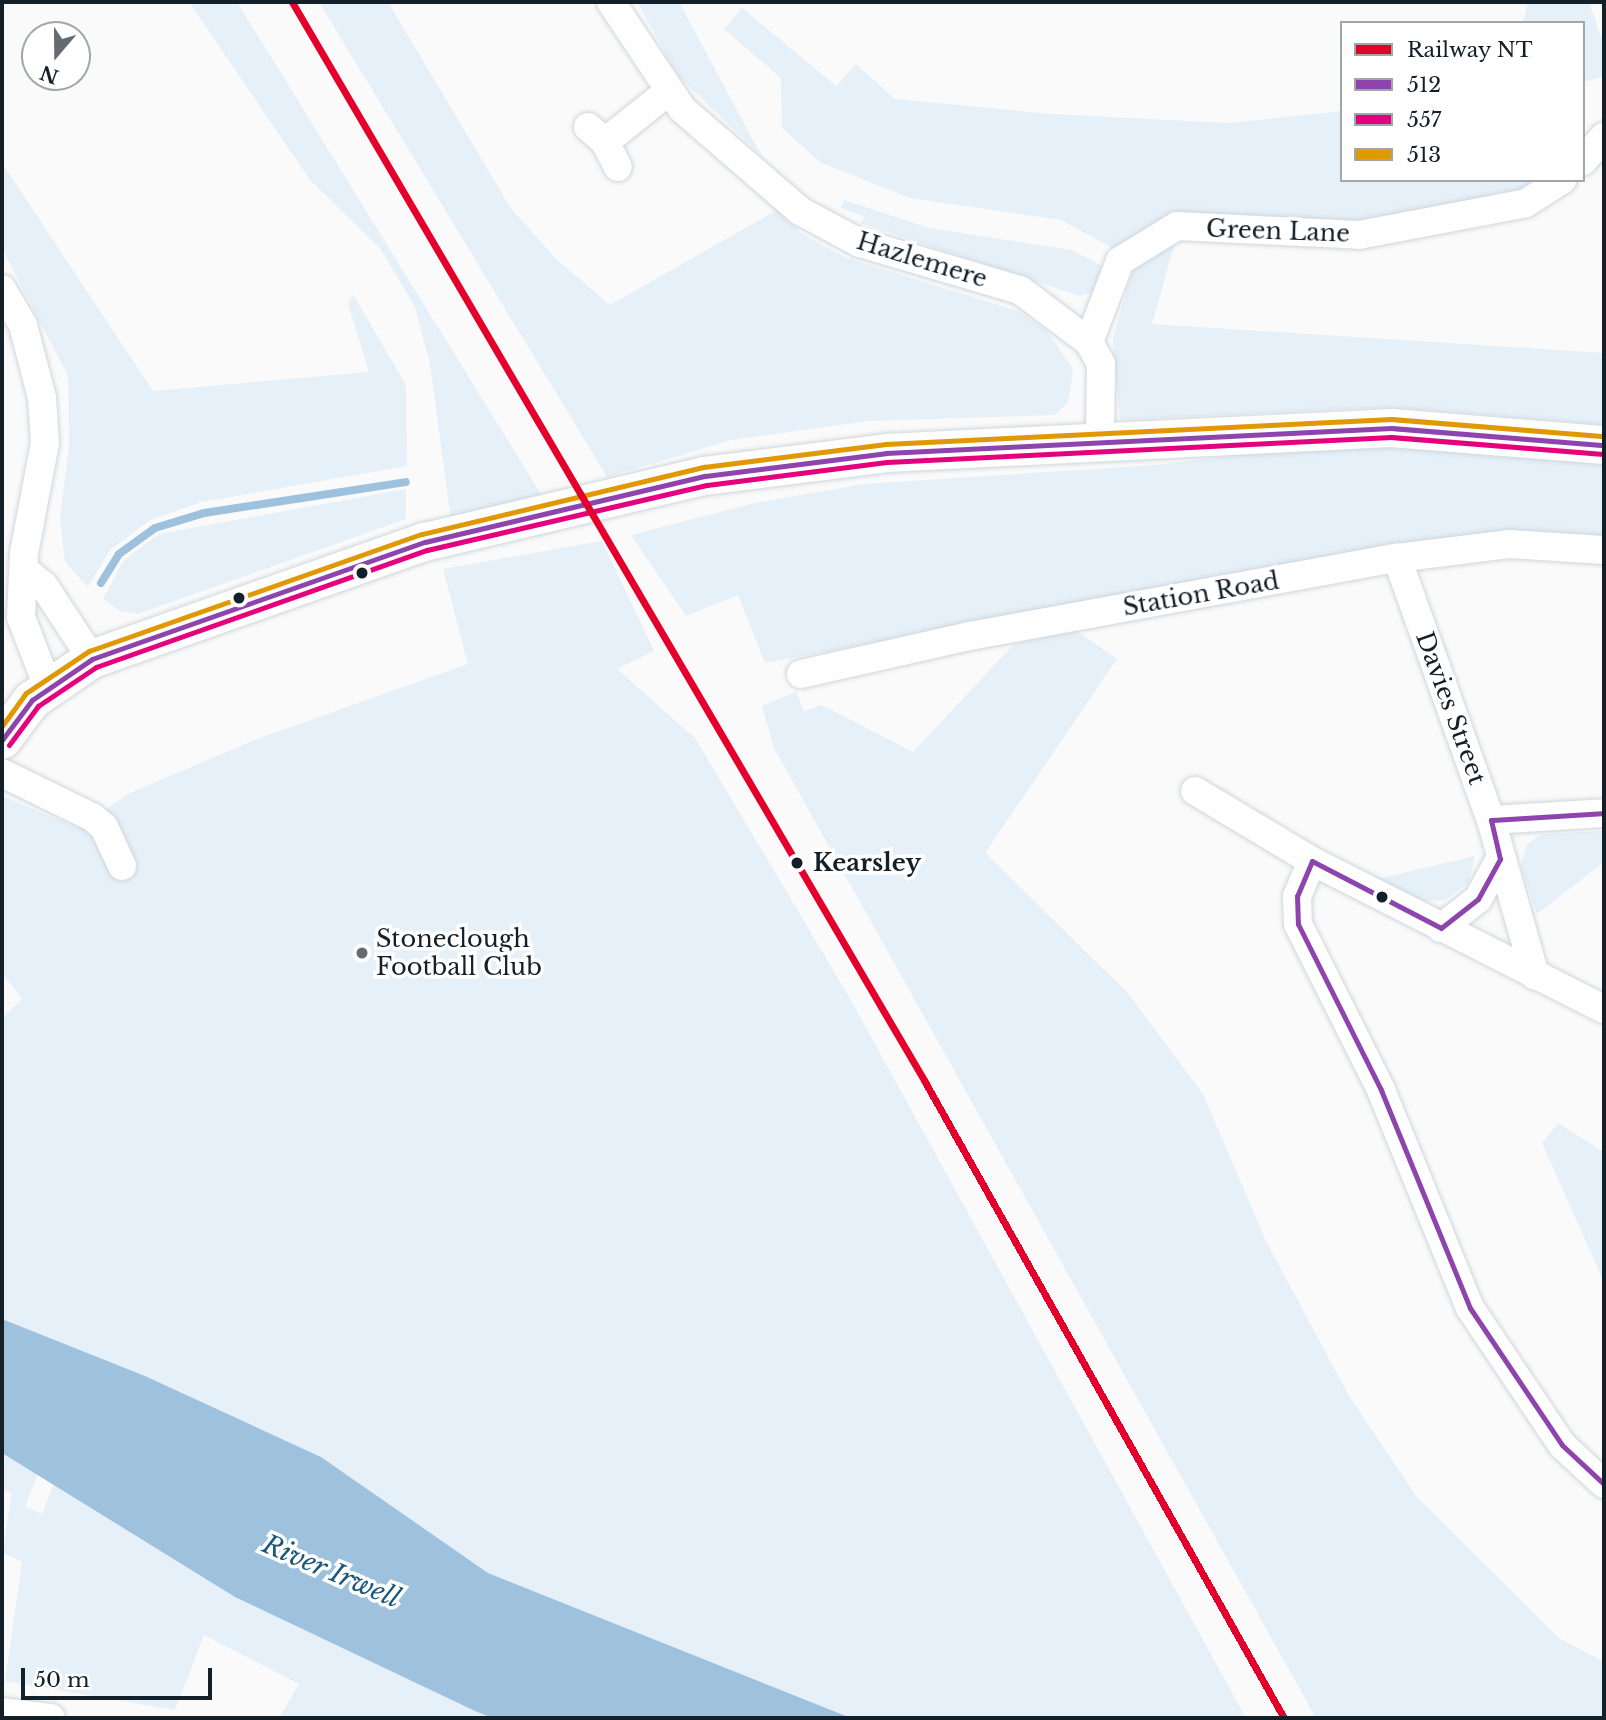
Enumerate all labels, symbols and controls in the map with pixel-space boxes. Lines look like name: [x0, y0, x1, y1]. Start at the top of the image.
north arrow: [21, 21, 91, 91]
legend: [1340, 21, 1585, 182]
text: Railway NT: [1407, 37, 1533, 63]
text: N: [37, 60, 62, 88]
text: 512: [1407, 72, 1441, 98]
text: 557: [1407, 107, 1441, 133]
text: 513: [1407, 142, 1441, 168]
street label: Green Lane: [1206, 214, 1350, 248]
street label: Hazlemere: [853, 227, 991, 293]
unlabelled marker: [355, 566, 369, 580]
street label: Station Road: [1121, 566, 1281, 622]
unlabelled marker: [232, 591, 246, 605]
street label: Davies Street: [1410, 628, 1492, 788]
place label: Kearsley: [813, 849, 921, 877]
marker: Kearsley: [787, 853, 807, 873]
unlabelled marker: [1375, 890, 1389, 904]
place label: Stoneclough Football Club: [376, 925, 542, 981]
marker: Stoneclough Football Club: [354, 945, 370, 961]
water label: River Irwell: [257, 1529, 405, 1615]
scale bar: [24, 1654, 215, 1698]
text: 50 m: [34, 1667, 89, 1693]

